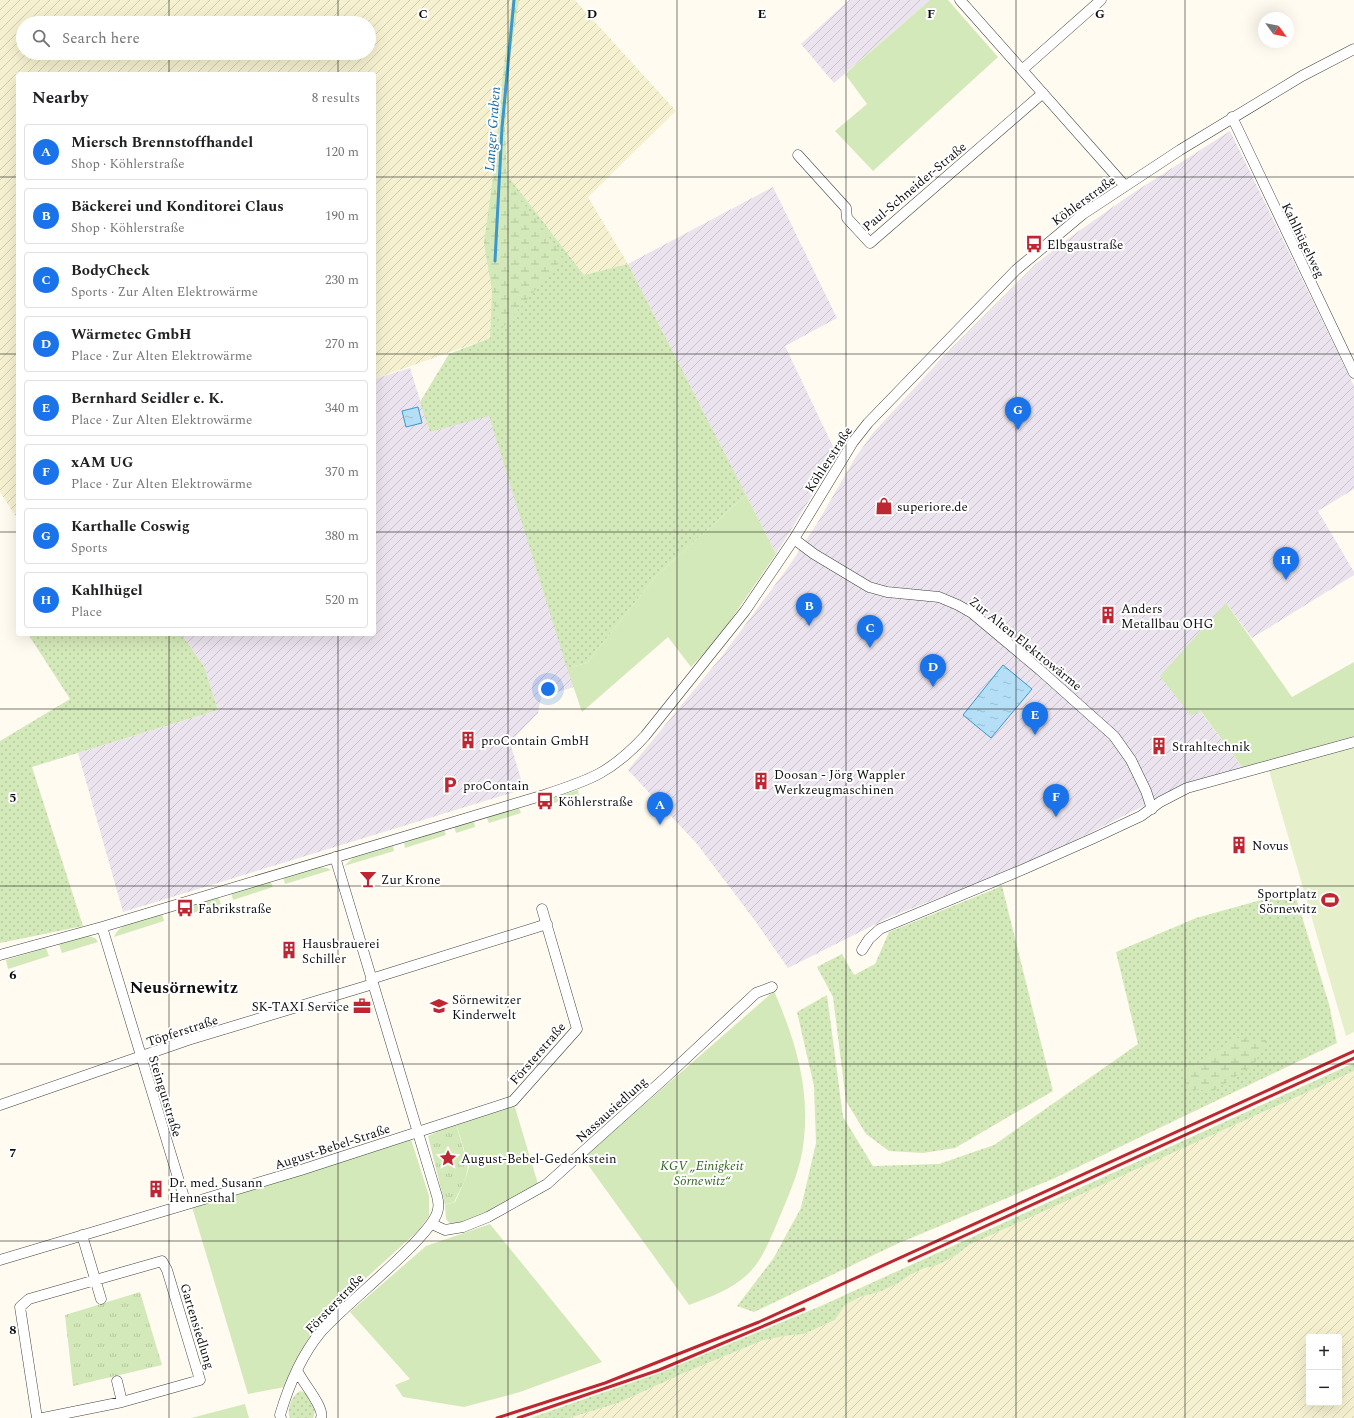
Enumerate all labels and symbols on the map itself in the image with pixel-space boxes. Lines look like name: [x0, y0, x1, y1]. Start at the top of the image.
text: C: [418, 4, 428, 24]
text: D: [587, 4, 597, 24]
text: E: [758, 4, 767, 24]
text: F: [927, 4, 935, 24]
text: G: [1095, 4, 1105, 24]
north arrow: [1258, 12, 1294, 48]
water label: Langer Graben: [479, 85, 506, 172]
street label: Paul-Schneider-Straße: [858, 137, 971, 236]
street label: Köhlerstraße: [1047, 171, 1120, 231]
street label: Kahlhügelweg: [1276, 199, 1330, 282]
bus stop icon: Elbgaustraße: [1024, 234, 1044, 254]
place label: Elbgaustraße: [1047, 235, 1123, 255]
pin: G: [1005, 397, 1031, 430]
street label: Köhlerstraße: [800, 423, 858, 496]
shop icon: superiore.de: [874, 496, 894, 516]
place label: superiore.de: [897, 497, 968, 517]
pin: H: [1273, 547, 1299, 580]
street label: Zur Alten Elektrowärme: [964, 592, 1086, 696]
pin: B: [796, 593, 822, 626]
place label: Anders Metallbau OHG: [1121, 599, 1214, 634]
building icon: Anders Metallbau OHG: [1098, 605, 1118, 625]
pin: C: [857, 615, 883, 648]
pin: D: [920, 654, 946, 687]
your location: [538, 679, 558, 699]
pin: E: [1022, 702, 1048, 735]
building icon: proContain GmbH: [458, 730, 478, 750]
place label: proContain GmbH: [481, 731, 589, 751]
building icon: Strahltechnik: [1149, 736, 1169, 756]
place label: Strahltechnik: [1172, 737, 1250, 757]
place label: Doosan - Jörg Wappler Werkzeugmaschinen: [774, 765, 905, 800]
building icon: Doosan - Jörg Wappler Werkzeugmaschinen: [751, 771, 771, 791]
parking icon: proContain: [440, 775, 460, 795]
place label: proContain: [463, 776, 530, 796]
pin: F: [1043, 784, 1069, 817]
text: 5: [9, 788, 17, 808]
bus stop icon: Köhlerstraße: [535, 791, 555, 811]
place label: Köhlerstraße: [558, 792, 633, 812]
pin: A: [647, 792, 673, 825]
building icon: Novus: [1229, 835, 1249, 855]
place label: Novus: [1252, 836, 1289, 856]
bar icon: Zur Krone: [358, 869, 378, 889]
place label: Zur Krone: [381, 870, 441, 890]
place label: Sportplatz Sörnewitz: [1257, 884, 1317, 919]
sports icon: Sportplatz Sörnewitz: [1320, 890, 1340, 910]
bus stop icon: Fabrikstraße: [175, 898, 195, 918]
place label: Fabrikstraße: [198, 899, 272, 919]
place label: Hausbrauerei Schiller: [302, 934, 380, 969]
building icon: Hausbrauerei Schiller: [279, 940, 299, 960]
text: 6: [9, 965, 17, 985]
district label: Neusörnewitz: [130, 975, 238, 1001]
place label: Sörnewitzer Kinderwelt: [452, 990, 521, 1025]
office icon: SK-TAXI Service: [352, 996, 372, 1016]
school or university icon: Sörnewitzer Kinderwelt: [429, 996, 449, 1016]
place label: SK-TAXI Service: [252, 997, 349, 1017]
street label: Töpferstraße: [144, 1010, 221, 1052]
street label: Försterstraße: [505, 1018, 571, 1089]
street label: Steingutstraße: [143, 1053, 187, 1140]
street label: Nassausiedlung: [571, 1072, 652, 1147]
street label: August-Bebel-Straße: [272, 1119, 393, 1175]
text: 7: [9, 1143, 17, 1163]
place icon: August-Bebel-Gedenkstein: [438, 1148, 458, 1168]
place label: August-Bebel-Gedenkstein: [461, 1149, 617, 1169]
park label: KGV „Einigkeit Sörnewitz“: [660, 1156, 745, 1191]
place label: Dr. med. Susann Hennesthal: [169, 1173, 263, 1208]
building icon: Dr. med. Susann Hennesthal: [146, 1179, 166, 1199]
street label: Försterstraße: [301, 1269, 369, 1338]
street label: Gartensiedlung: [174, 1281, 220, 1372]
text: 8: [9, 1320, 17, 1340]

